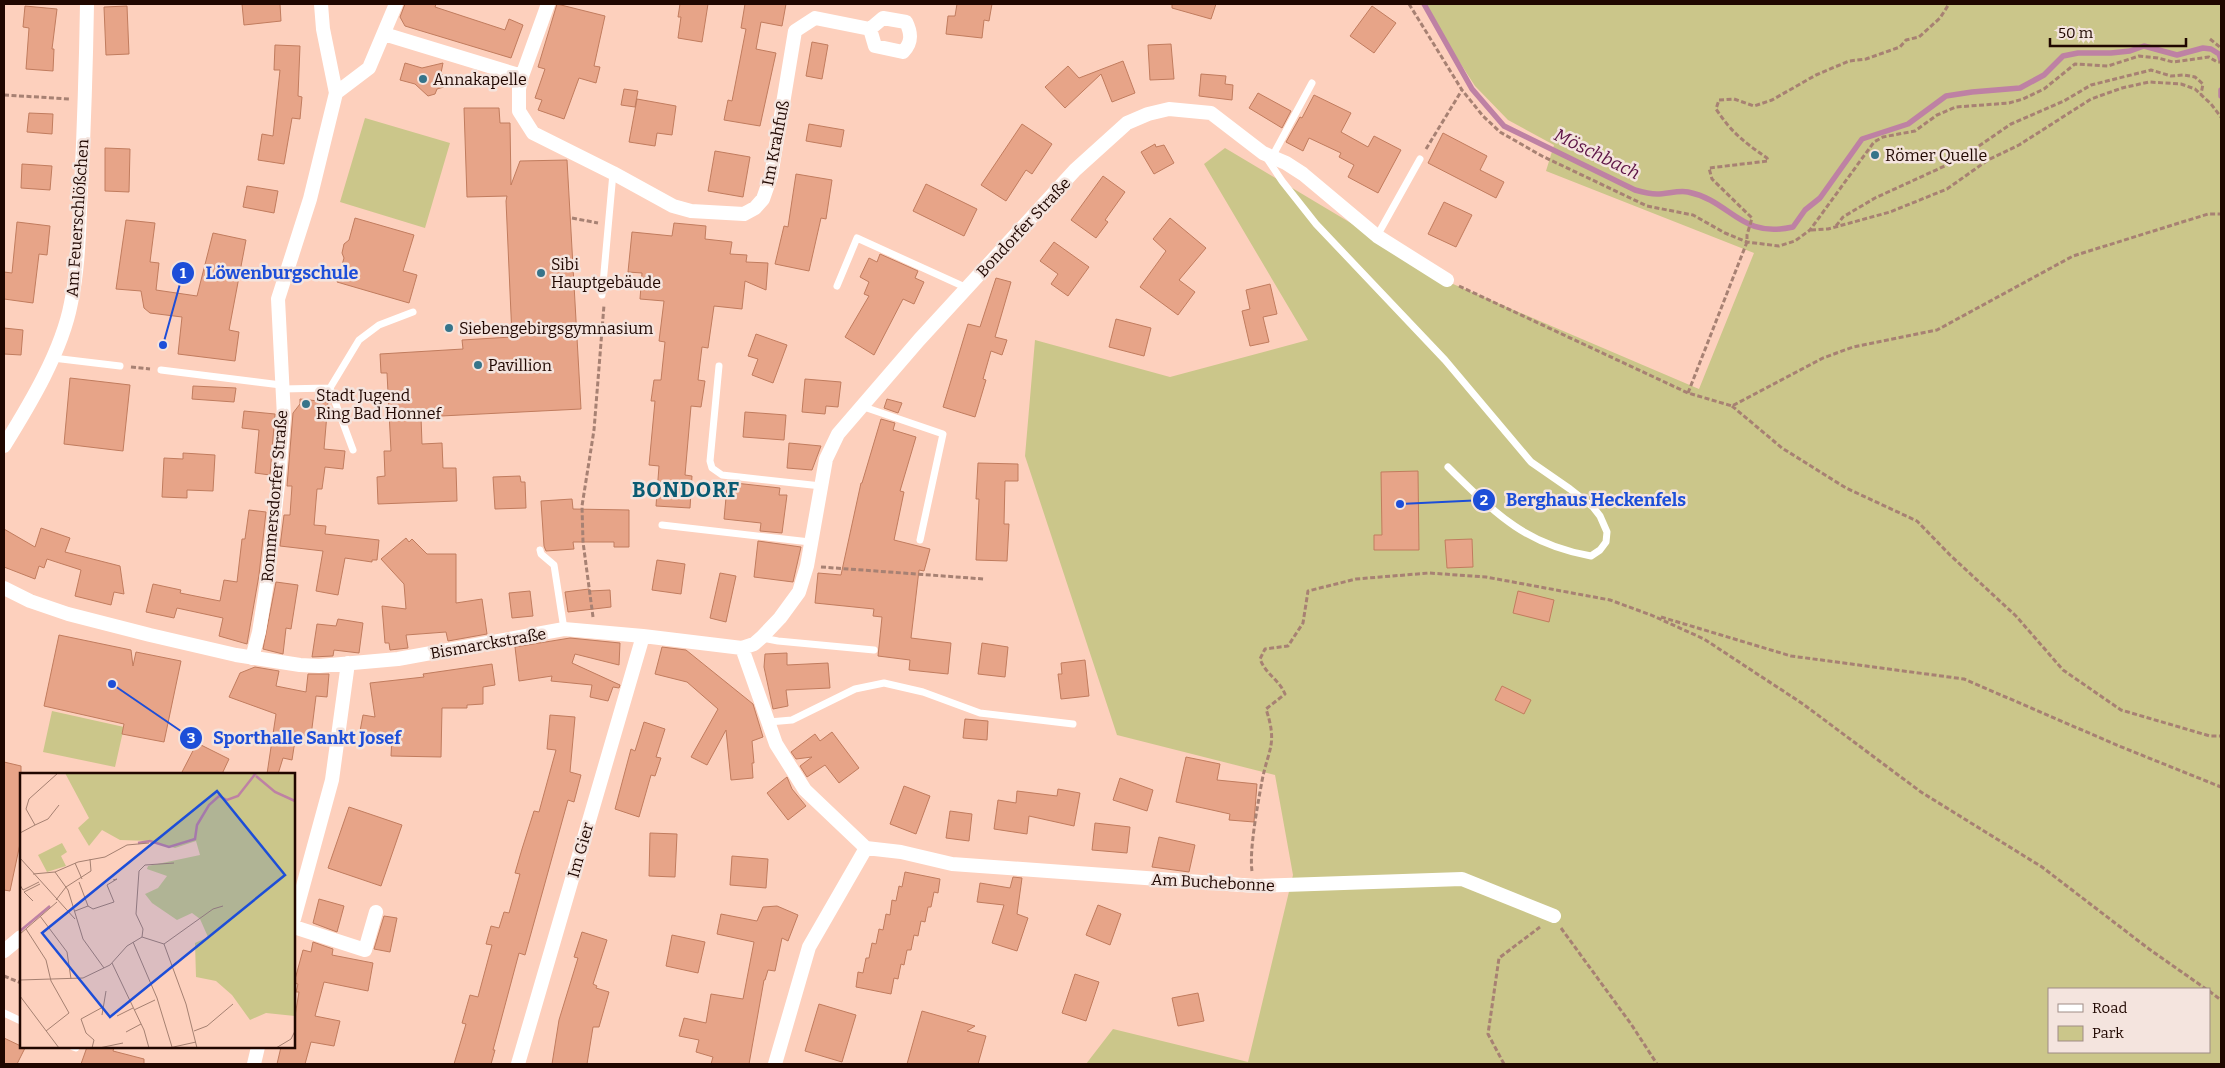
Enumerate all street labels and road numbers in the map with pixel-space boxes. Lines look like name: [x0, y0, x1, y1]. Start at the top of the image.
street label: Im Krahfuß: [758, 98, 793, 187]
street label: Am Feuerschlößchen: [62, 138, 92, 298]
street label: Bondorfer Straße: [972, 174, 1074, 281]
street label: Rommersdorfer Straße: [258, 409, 291, 583]
street label: Bismarckstraße: [429, 624, 548, 663]
street label: Im Gier: [564, 820, 597, 880]
street label: Am Buchebonne: [1151, 870, 1275, 895]

